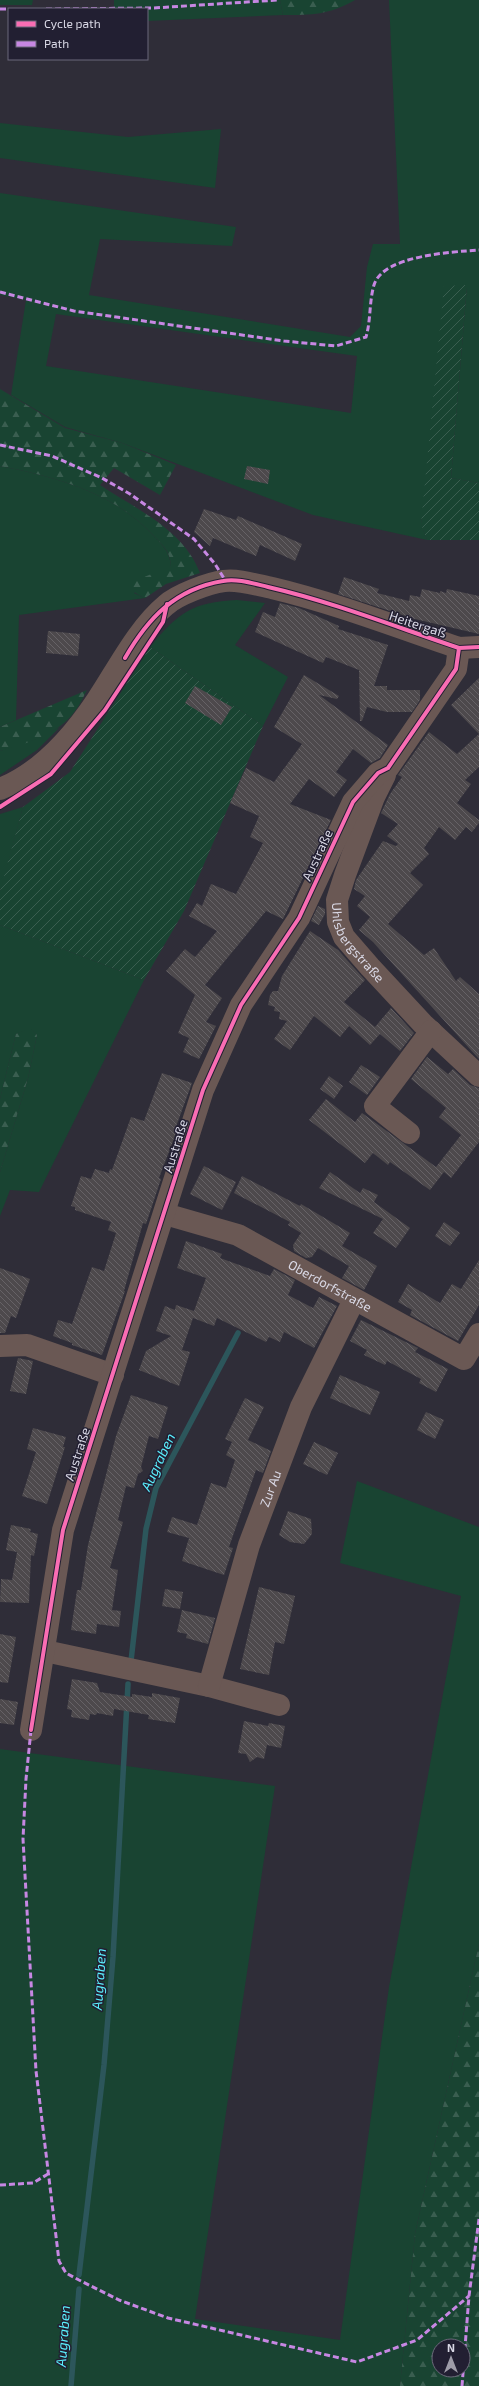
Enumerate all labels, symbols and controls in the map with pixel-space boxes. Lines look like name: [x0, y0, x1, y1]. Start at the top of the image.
legend: [8, 8, 148, 60]
text: Cycle path: [44, 16, 101, 30]
text: Path: [44, 36, 69, 50]
street label: Heitergaß: [387, 607, 449, 641]
street label: Austraße: [298, 827, 336, 883]
street label: Uhlsbergstraße: [329, 902, 388, 985]
street label: Austraße: [159, 1117, 191, 1175]
street label: Oberdorfstraße: [286, 1256, 375, 1315]
street label: Austraße: [61, 1425, 93, 1483]
water label: Augraben: [136, 1430, 178, 1494]
street label: Zur Au: [256, 1468, 284, 1509]
water label: Augraben: [88, 1948, 109, 2011]
water label: Augraben: [52, 2305, 73, 2368]
north arrow: [431, 2338, 471, 2378]
text: N: [447, 2341, 455, 2354]

